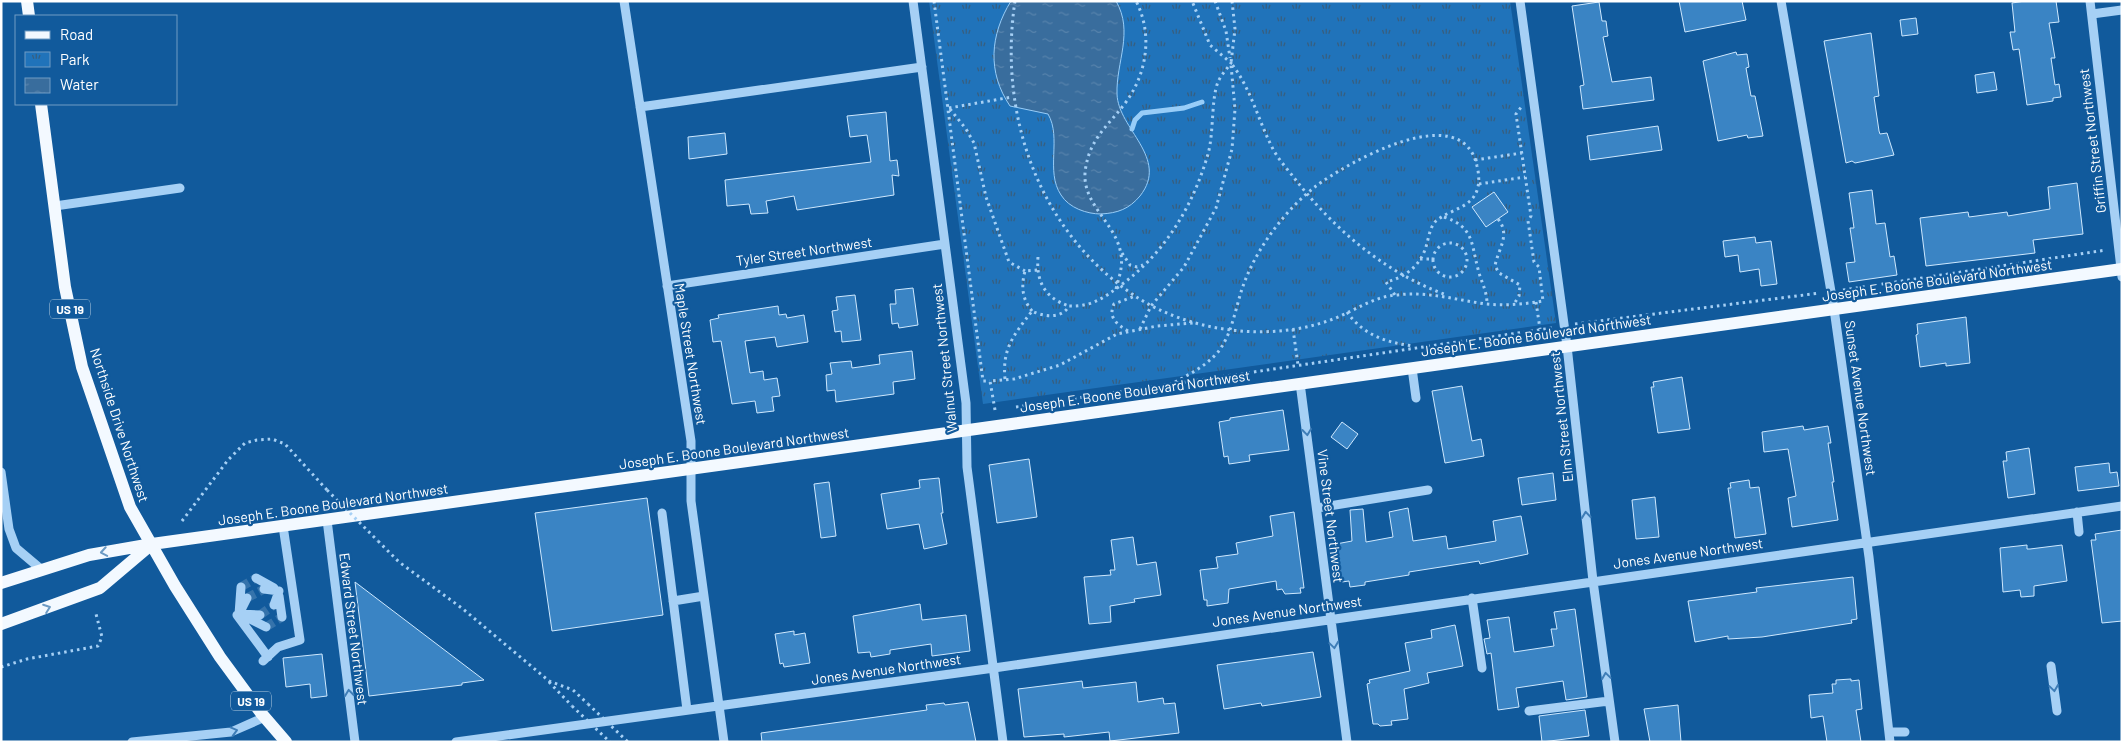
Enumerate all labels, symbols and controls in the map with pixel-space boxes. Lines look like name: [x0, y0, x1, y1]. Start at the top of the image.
legend: [15, 15, 178, 105]
text: Road: [60, 25, 93, 43]
text: Park: [60, 50, 90, 68]
street label: Griffin Street Northwest: [2075, 68, 2109, 214]
text: Water: [60, 75, 99, 93]
street label: Tyler Street Northwest: [735, 233, 873, 269]
street label: Joseph E. Boone Boulevard Northwest: [1821, 255, 2053, 305]
street label: Maple Street Northwest: [671, 282, 711, 426]
street label: Walnut Street Northwest: [928, 283, 960, 433]
road number: US 19: [50, 300, 90, 318]
street label: Joseph E. Boone Boulevard Northwest: [1420, 310, 1652, 360]
street label: Sunset Avenue Northwest: [1842, 319, 1880, 477]
street label: Northside Drive Northwest: [87, 346, 153, 504]
street label: Elm Street Northwest: [1546, 351, 1576, 483]
street label: Joseph E. Boone Boulevard Northwest: [1019, 366, 1251, 416]
street label: Joseph E. Boone Boulevard Northwest: [618, 423, 850, 473]
one-way arrow: [1301, 428, 1312, 436]
street label: Vine Street Northwest: [1314, 448, 1348, 584]
street label: Joseph E. Boone Boulevard Northwest: [217, 479, 449, 529]
one-way arrow: [1581, 511, 1592, 519]
street label: Jones Avenue Northwest: [1612, 534, 1764, 572]
one-way arrow: [99, 547, 108, 557]
street label: Edward Street Northwest: [336, 552, 372, 706]
street label: Jones Avenue Northwest: [1211, 592, 1363, 630]
one-way arrow: [42, 603, 51, 614]
one-way arrow: [1329, 641, 1339, 649]
street label: Jones Avenue Northwest: [810, 650, 962, 688]
one-way arrow: [1601, 672, 1612, 680]
one-way arrow: [2048, 684, 2058, 692]
one-way arrow: [344, 689, 355, 697]
road number: US 19: [231, 691, 271, 710]
one-way arrow: [229, 726, 237, 736]

